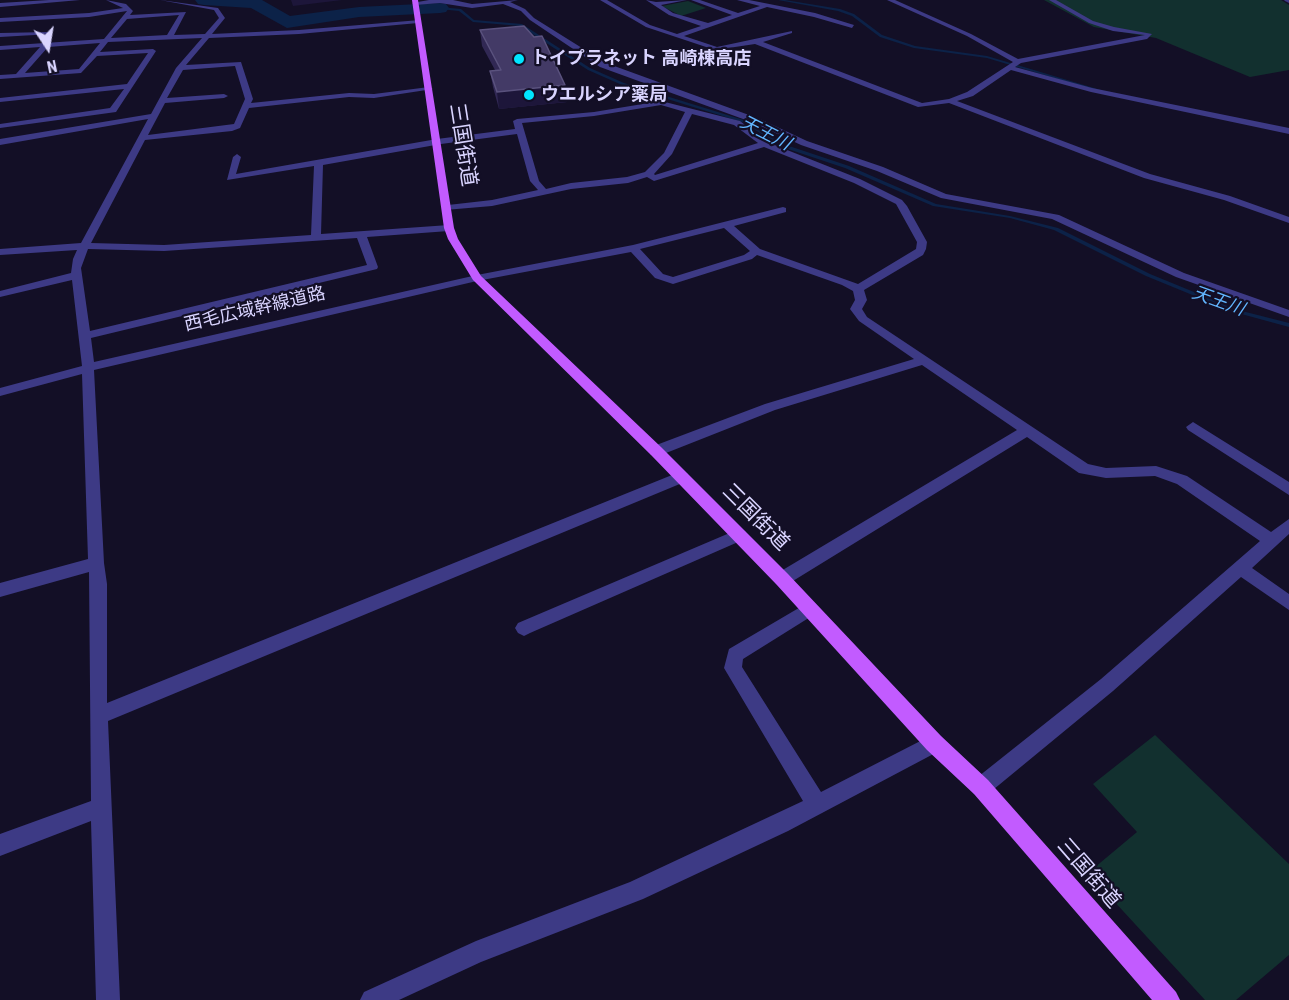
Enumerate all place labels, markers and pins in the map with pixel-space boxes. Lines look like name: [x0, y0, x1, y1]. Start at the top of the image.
place label: トイプラネット 高崎棟高店: [531, 48, 751, 70]
marker: トイプラネット 高崎棟高店: [512, 52, 526, 66]
place label: ウエルシア薬局: [541, 84, 667, 106]
marker: ウエルシア薬局: [522, 88, 536, 102]

